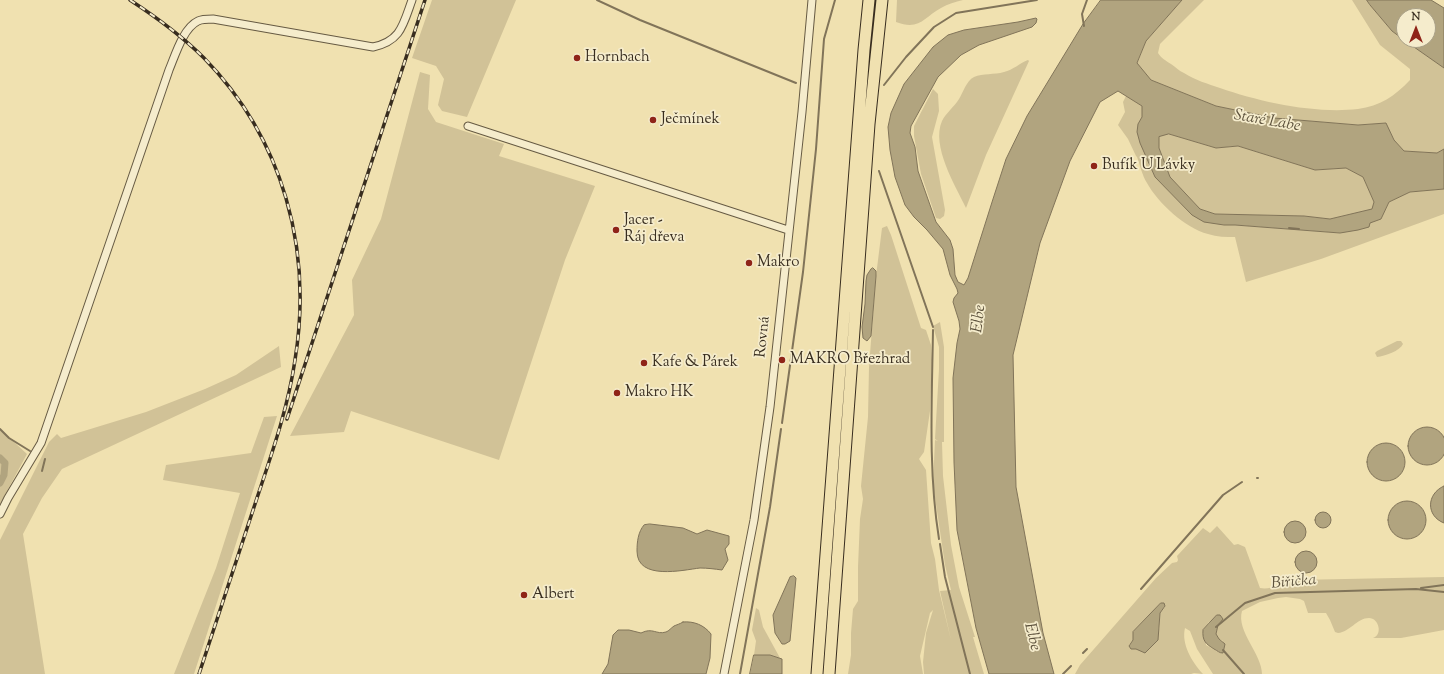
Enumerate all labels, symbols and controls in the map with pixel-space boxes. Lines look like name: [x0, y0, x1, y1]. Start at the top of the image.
north arrow: [1396, 8, 1436, 48]
text: N: [1412, 9, 1420, 25]
place label: Hornbach: [585, 49, 650, 67]
marker: Hornbach: [572, 53, 582, 63]
water label: Staré Labe: [1232, 107, 1302, 137]
place label: Ječmínek: [661, 111, 720, 129]
marker: Ječmínek: [648, 115, 658, 125]
place label: Bufík U Lávky: [1102, 157, 1195, 175]
marker: Bufík U Lávky: [1089, 161, 1099, 171]
place label: Jacer - Ráj dřeva: [624, 212, 684, 247]
marker: Jacer - Ráj dřeva: [611, 225, 621, 235]
place label: Makro: [757, 254, 799, 272]
marker: Makro: [744, 258, 754, 268]
water label: Elbe: [969, 304, 991, 334]
street label: Rovná: [753, 315, 775, 359]
place label: MAKRO Březhrad: [790, 351, 910, 369]
place label: Kafe & Párek: [652, 354, 738, 372]
marker: MAKRO Březhrad: [777, 355, 787, 365]
marker: Kafe & Párek: [639, 358, 649, 368]
place label: Makro HK: [625, 384, 693, 402]
marker: Makro HK: [612, 388, 622, 398]
water label: Biřička: [1271, 571, 1317, 595]
place label: Albert: [532, 586, 574, 604]
marker: Albert: [519, 590, 529, 600]
water label: Elbe: [1018, 621, 1044, 653]

